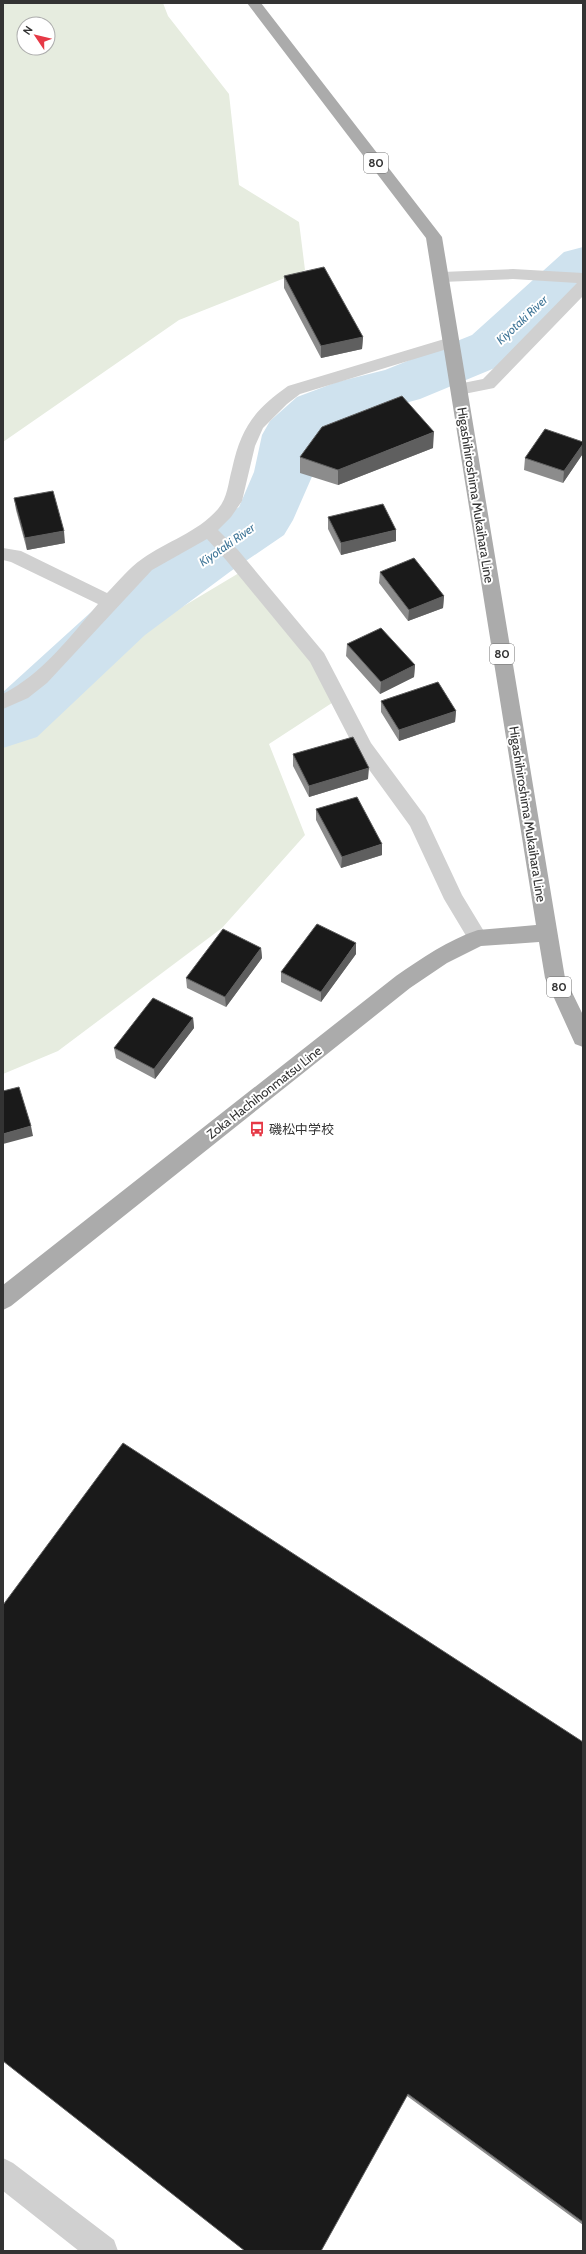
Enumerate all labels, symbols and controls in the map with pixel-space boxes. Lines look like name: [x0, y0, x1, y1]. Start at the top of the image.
north arrow: [16, 16, 56, 56]
text: N: [20, 23, 36, 37]
road number: 80: [364, 153, 388, 173]
water label: Kiyotaki River: [493, 291, 551, 347]
street label: Higashihiroshima Mukaihara Line: [454, 406, 498, 584]
water label: Kiyotaki River: [196, 519, 259, 569]
road number: 80: [490, 644, 514, 664]
street label: Higashihiroshima Mukaihara Line: [506, 725, 550, 903]
road number: 80: [547, 977, 571, 997]
street label: Zoka Hachihonmatsu Line: [203, 1042, 325, 1142]
bus stop icon: 磯松中学校: [248, 1120, 266, 1138]
place label: 磯松中学校: [269, 1121, 334, 1137]

